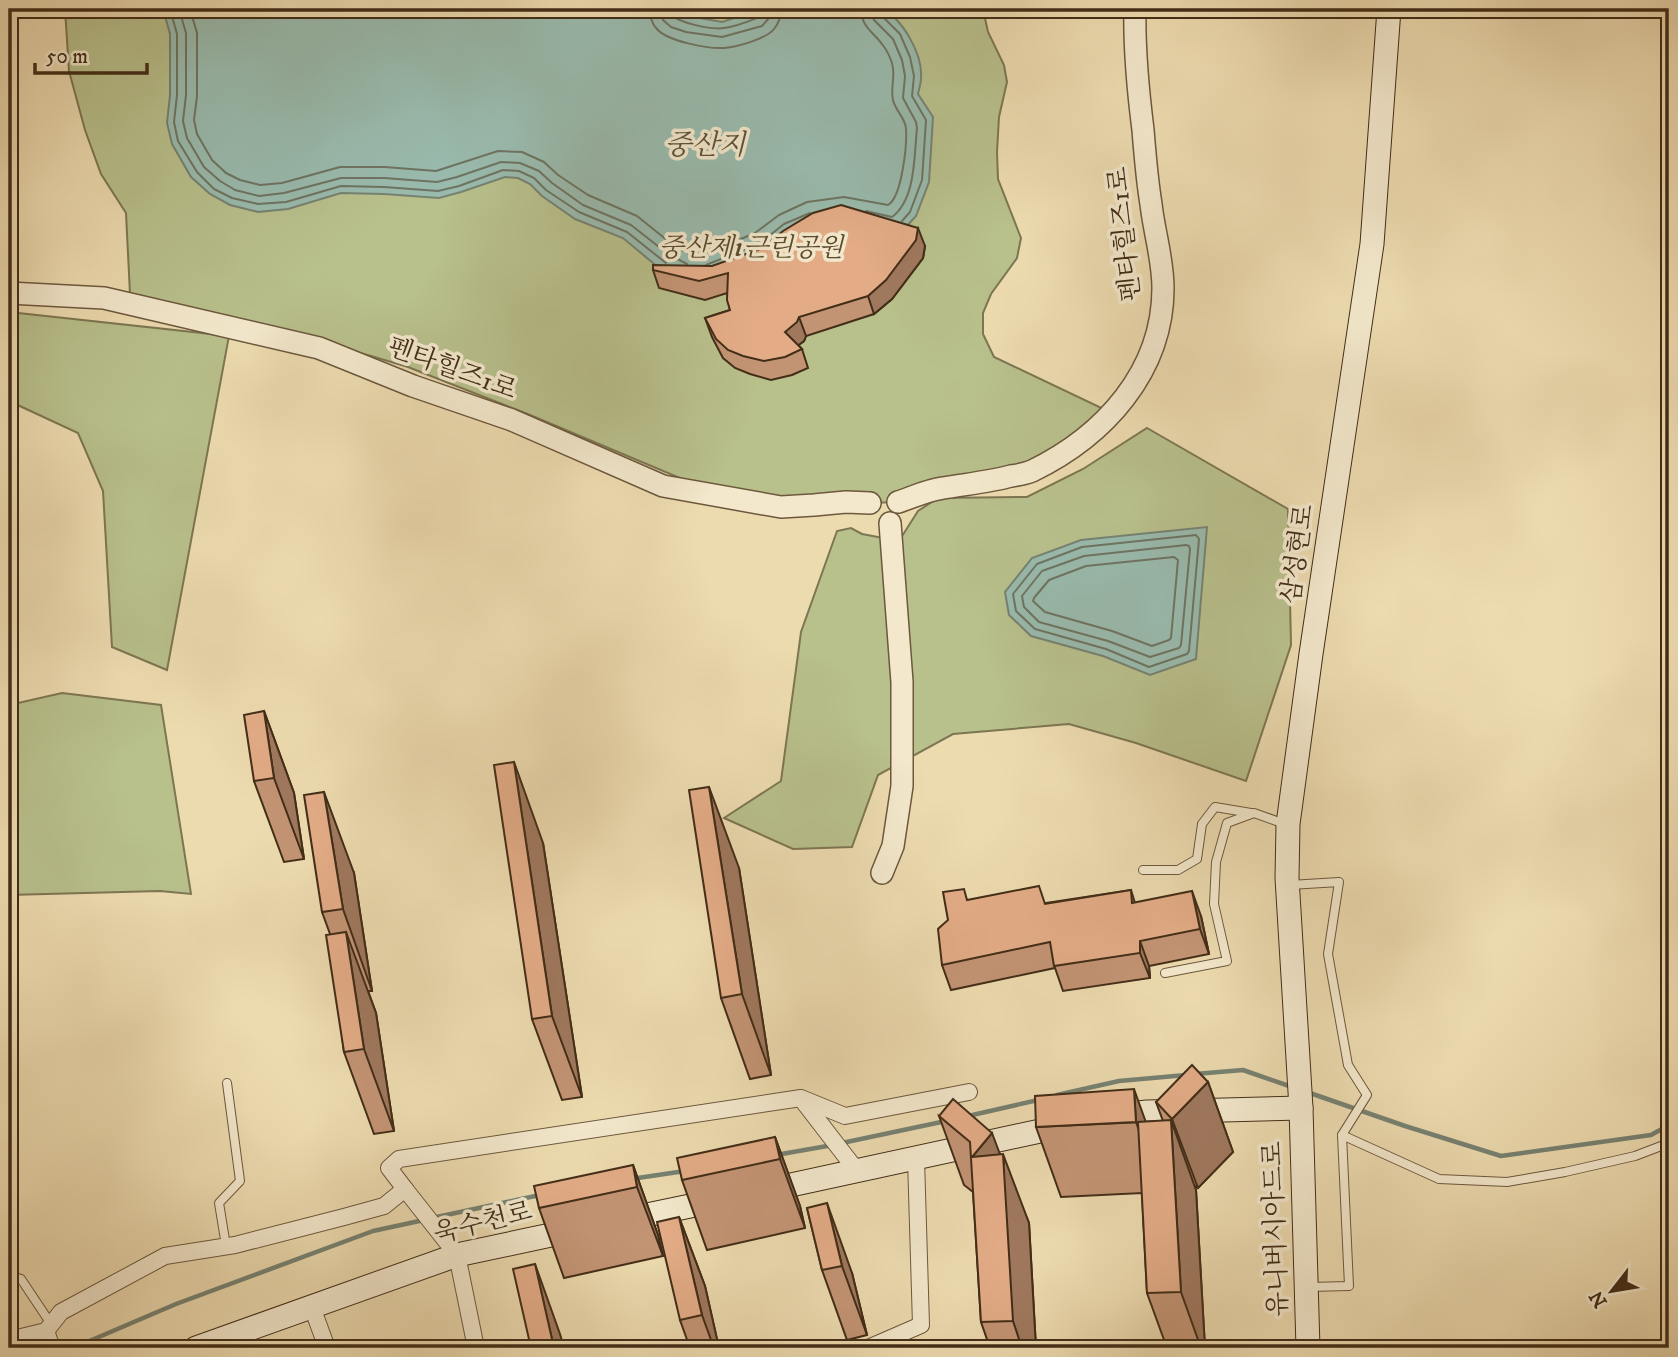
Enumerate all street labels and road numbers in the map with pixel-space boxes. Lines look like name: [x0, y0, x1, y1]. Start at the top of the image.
street label: 펜타힐즈1로: [1102, 165, 1148, 303]
street label: 펜타힐즈1로: [383, 330, 521, 408]
street label: 삼성현로: [1275, 502, 1321, 606]
street label: 유니버시아드로: [1256, 1141, 1296, 1317]
street label: 욱수천로: [430, 1195, 536, 1251]

